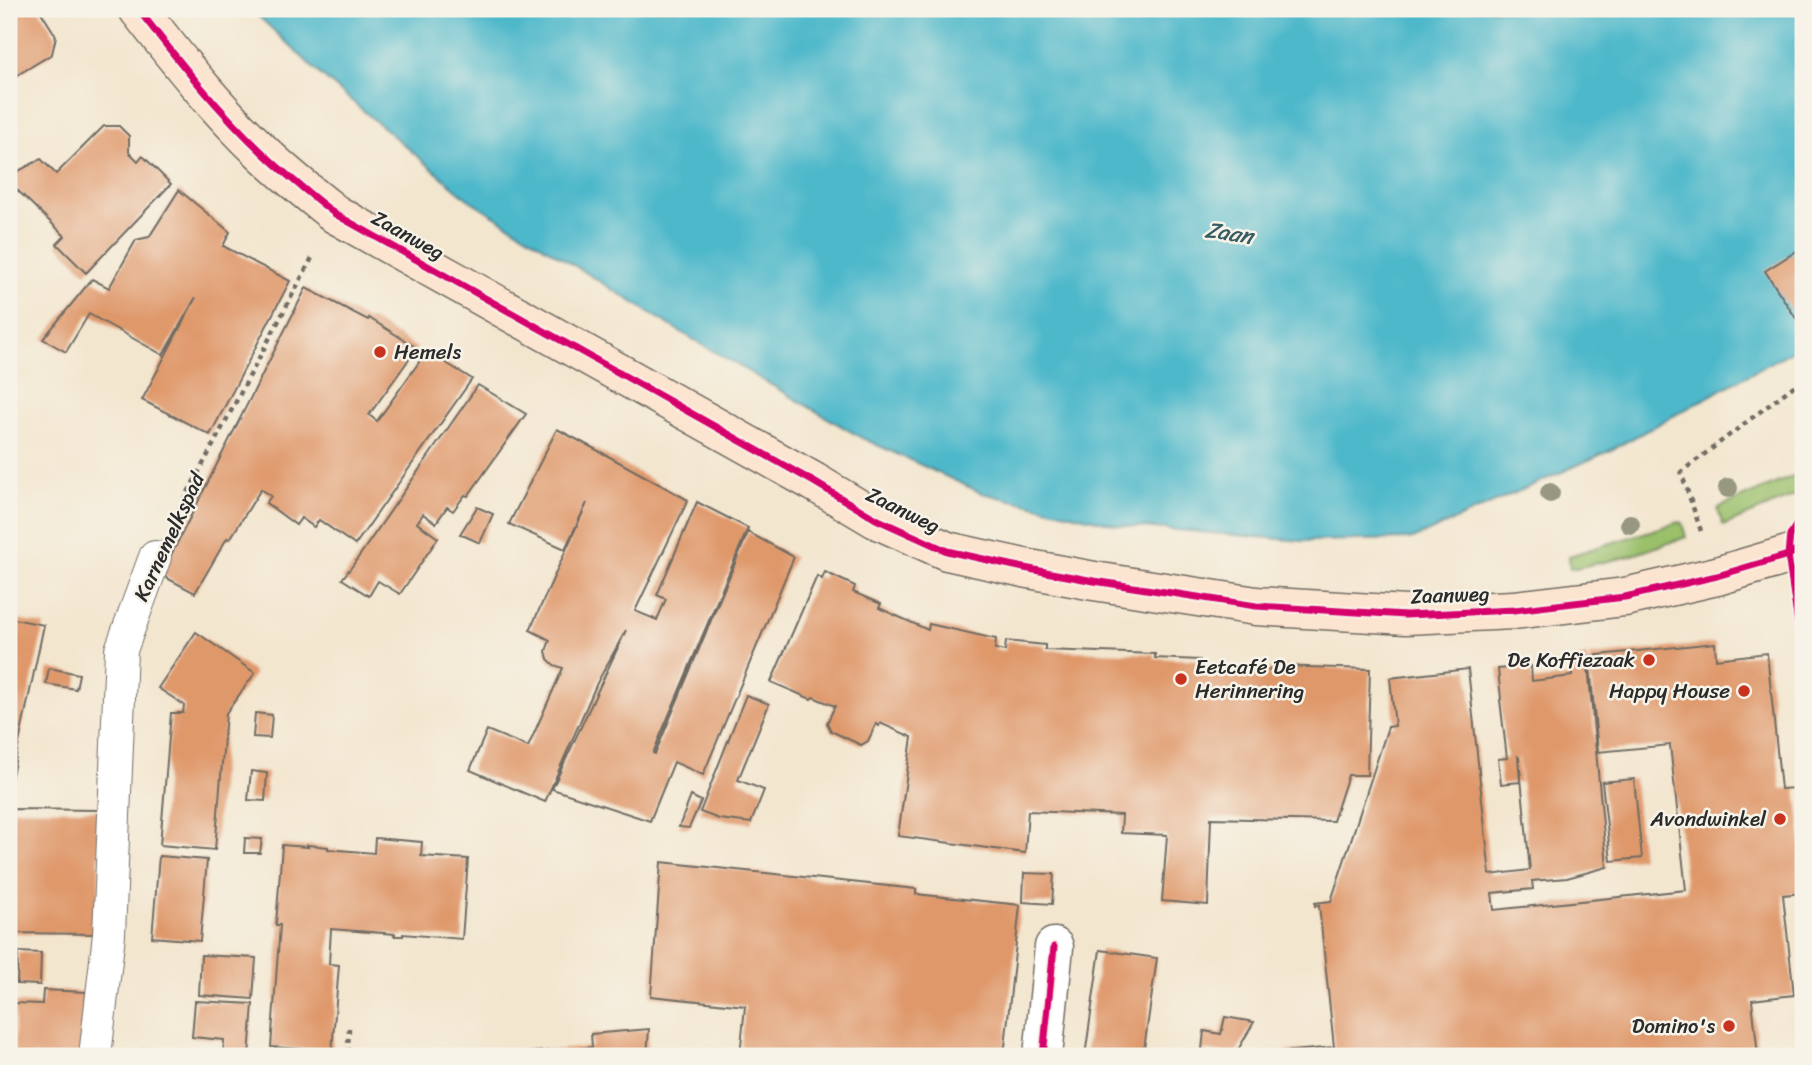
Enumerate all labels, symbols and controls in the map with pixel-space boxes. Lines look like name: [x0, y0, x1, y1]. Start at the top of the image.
street label: Zaanweg: [364, 199, 452, 271]
water label: Zaan: [1202, 209, 1258, 257]
place label: Hemels: [394, 333, 462, 371]
marker: Hemels: [372, 344, 388, 360]
street label: Karnemelkspad: [122, 464, 216, 608]
street label: Zaanweg: [859, 476, 947, 544]
street label: Zaanweg: [1410, 575, 1490, 615]
place label: De Koffiezaak: [1507, 641, 1635, 679]
place label: Eetcafé De Herinnering: [1195, 648, 1304, 710]
marker: De Koffiezaak: [1641, 652, 1657, 668]
marker: Eetcafé De Herinnering: [1173, 671, 1189, 687]
place label: Happy House: [1609, 672, 1730, 710]
marker: Happy House: [1736, 683, 1752, 699]
place label: Avondwinkel: [1650, 800, 1767, 838]
marker: Avondwinkel: [1772, 811, 1788, 827]
place label: Domino's: [1632, 1007, 1715, 1045]
marker: Domino's: [1721, 1018, 1737, 1034]

